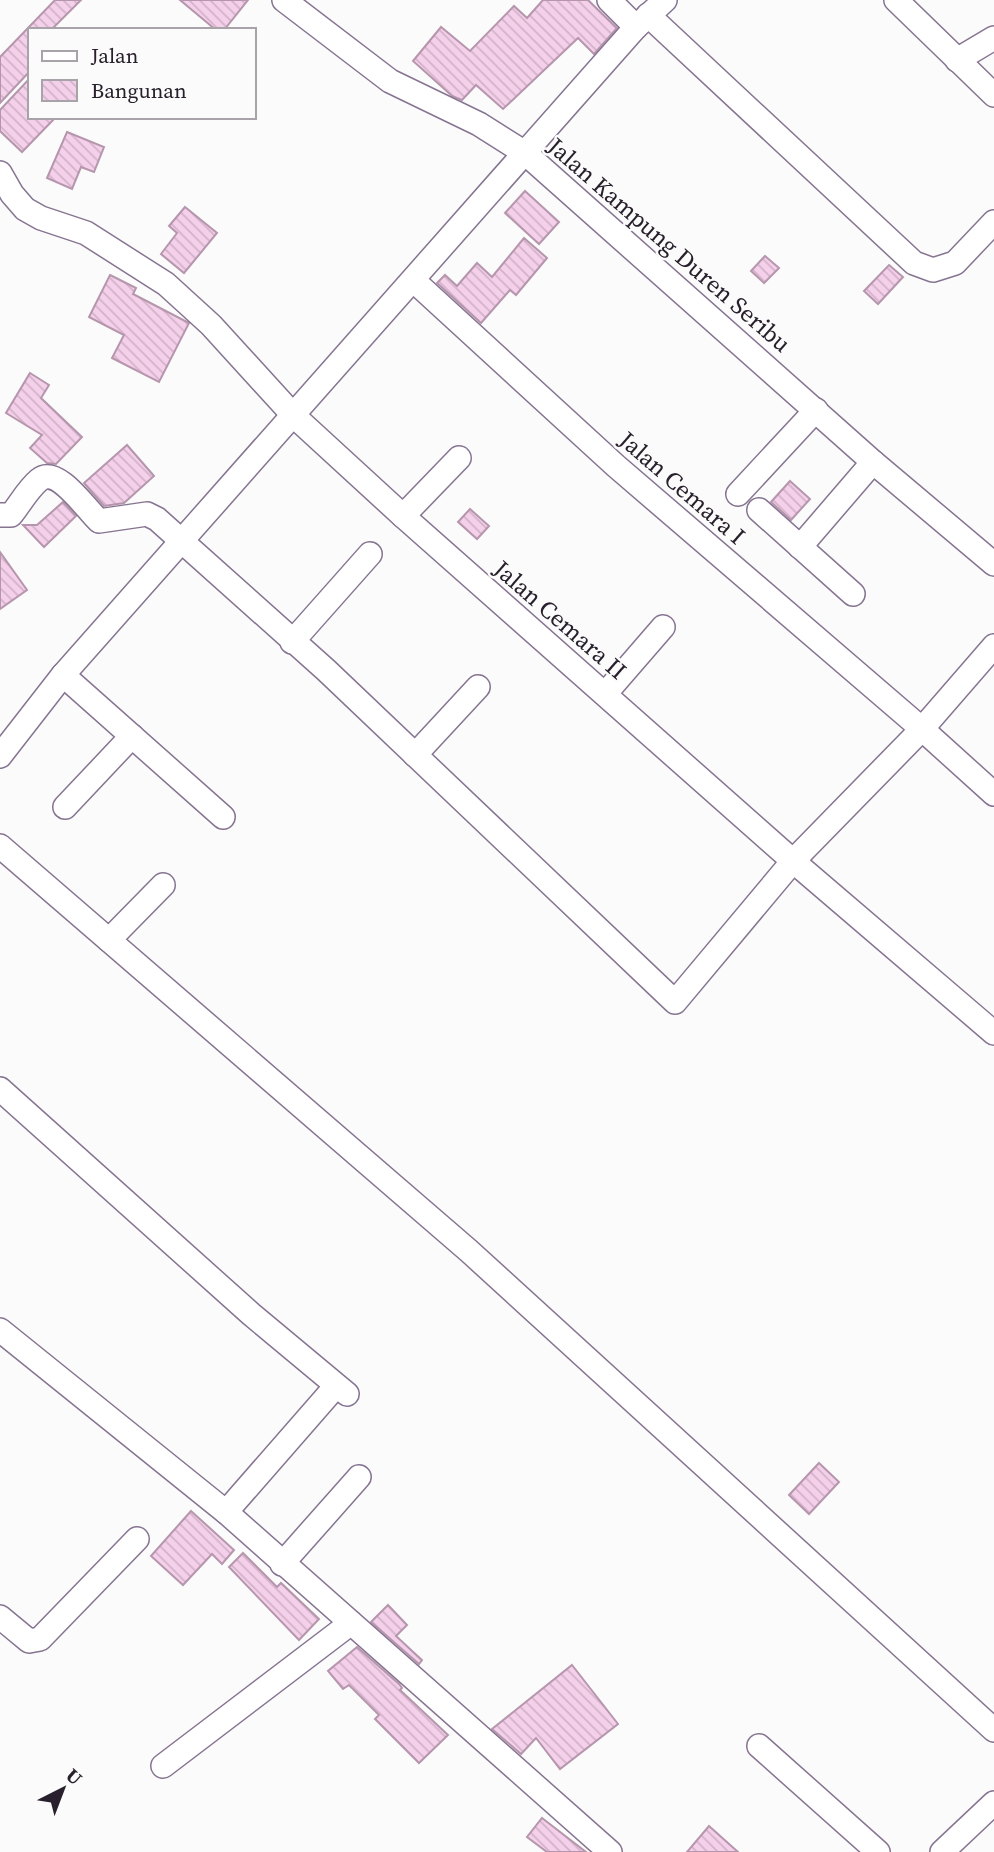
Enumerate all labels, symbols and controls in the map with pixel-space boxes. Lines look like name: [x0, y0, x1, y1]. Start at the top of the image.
legend: [28, 28, 256, 119]
text: Jalan: [90, 41, 139, 70]
text: Bangunan: [91, 76, 187, 105]
street label: Jalan Kampung Duren Seribu: [540, 129, 798, 359]
street label: Jalan Cemara I: [611, 423, 753, 552]
street label: Jalan Cemara II: [486, 552, 634, 687]
north arrow: [28, 1754, 98, 1824]
text: U: [61, 1762, 88, 1791]

